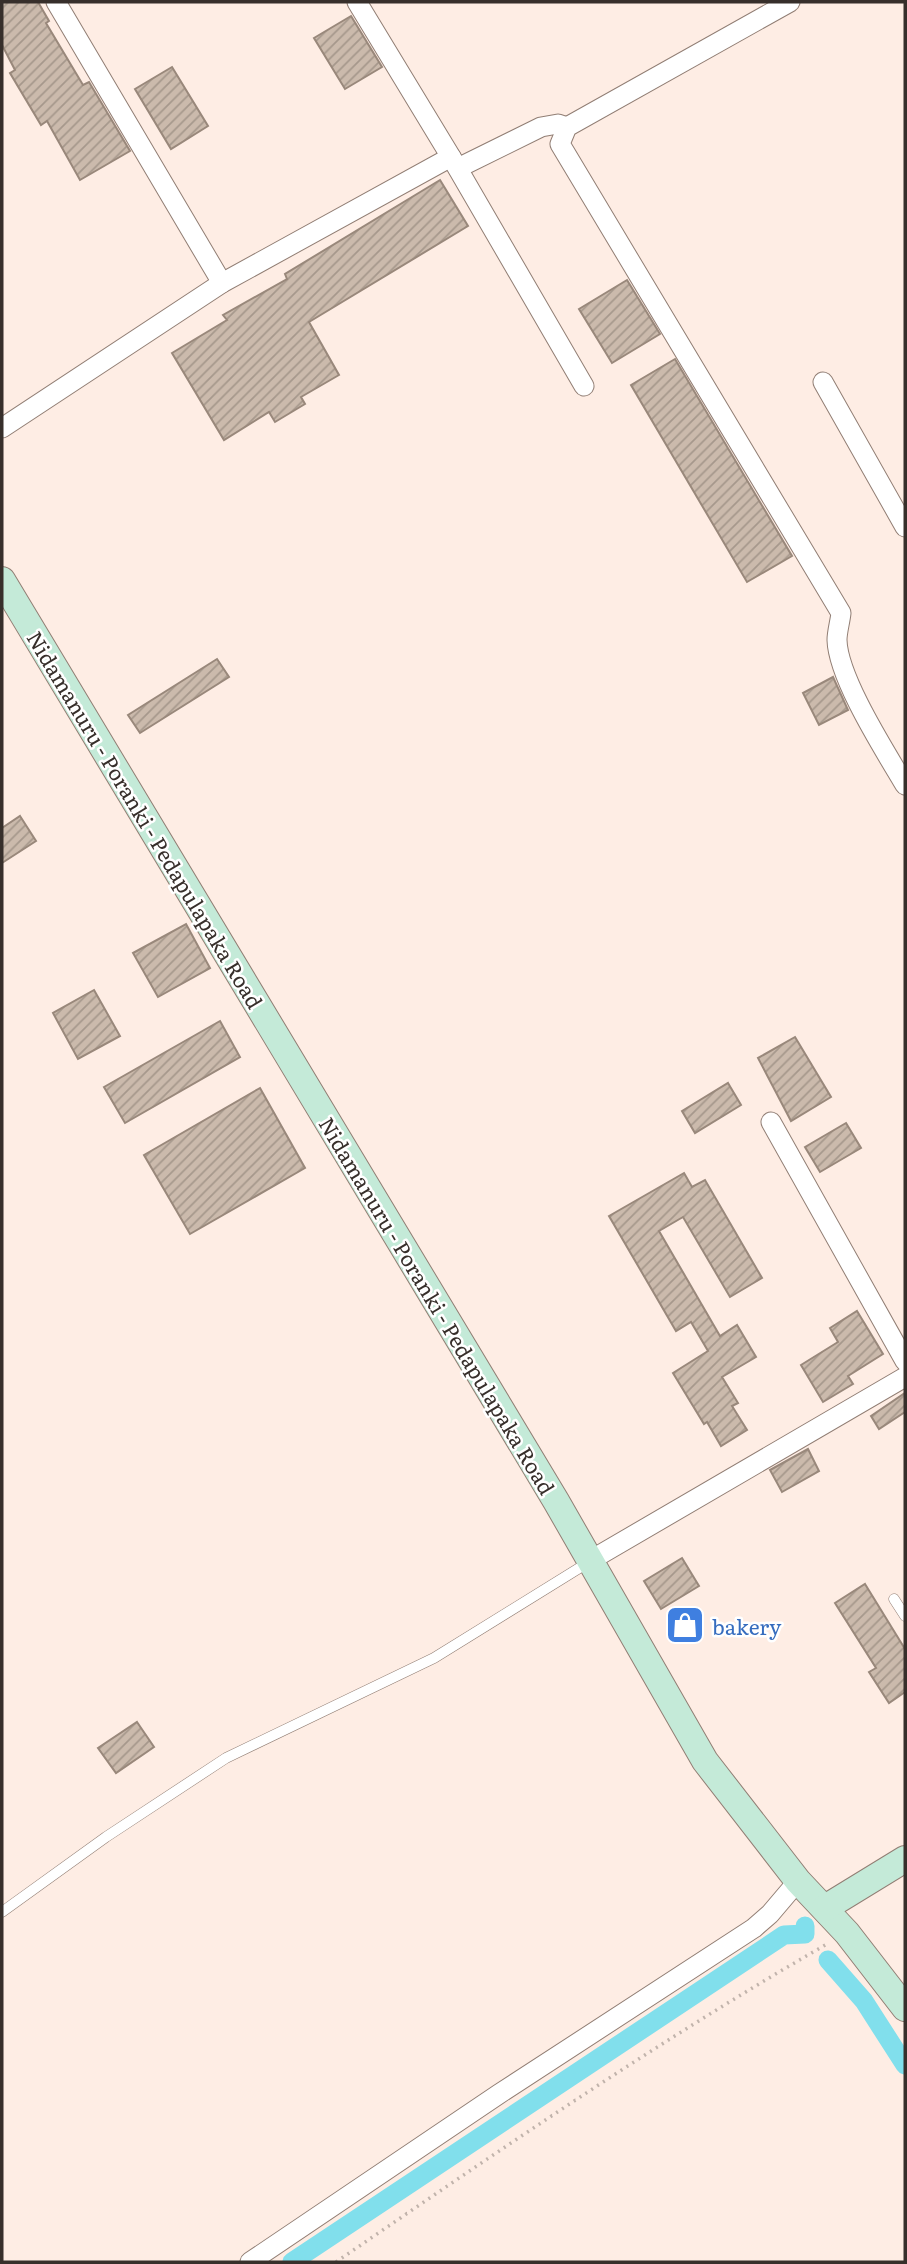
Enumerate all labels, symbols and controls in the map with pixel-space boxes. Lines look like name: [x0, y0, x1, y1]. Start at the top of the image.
street label: Nidamanuru - Poranki - Pedapulapaka Road: [20, 624, 272, 1014]
street label: Nidamanuru - Poranki - Pedapulapaka Road: [312, 1110, 564, 1500]
shop icon: bakery: [664, 1604, 706, 1646]
place label: bakery: [712, 1610, 782, 1641]

